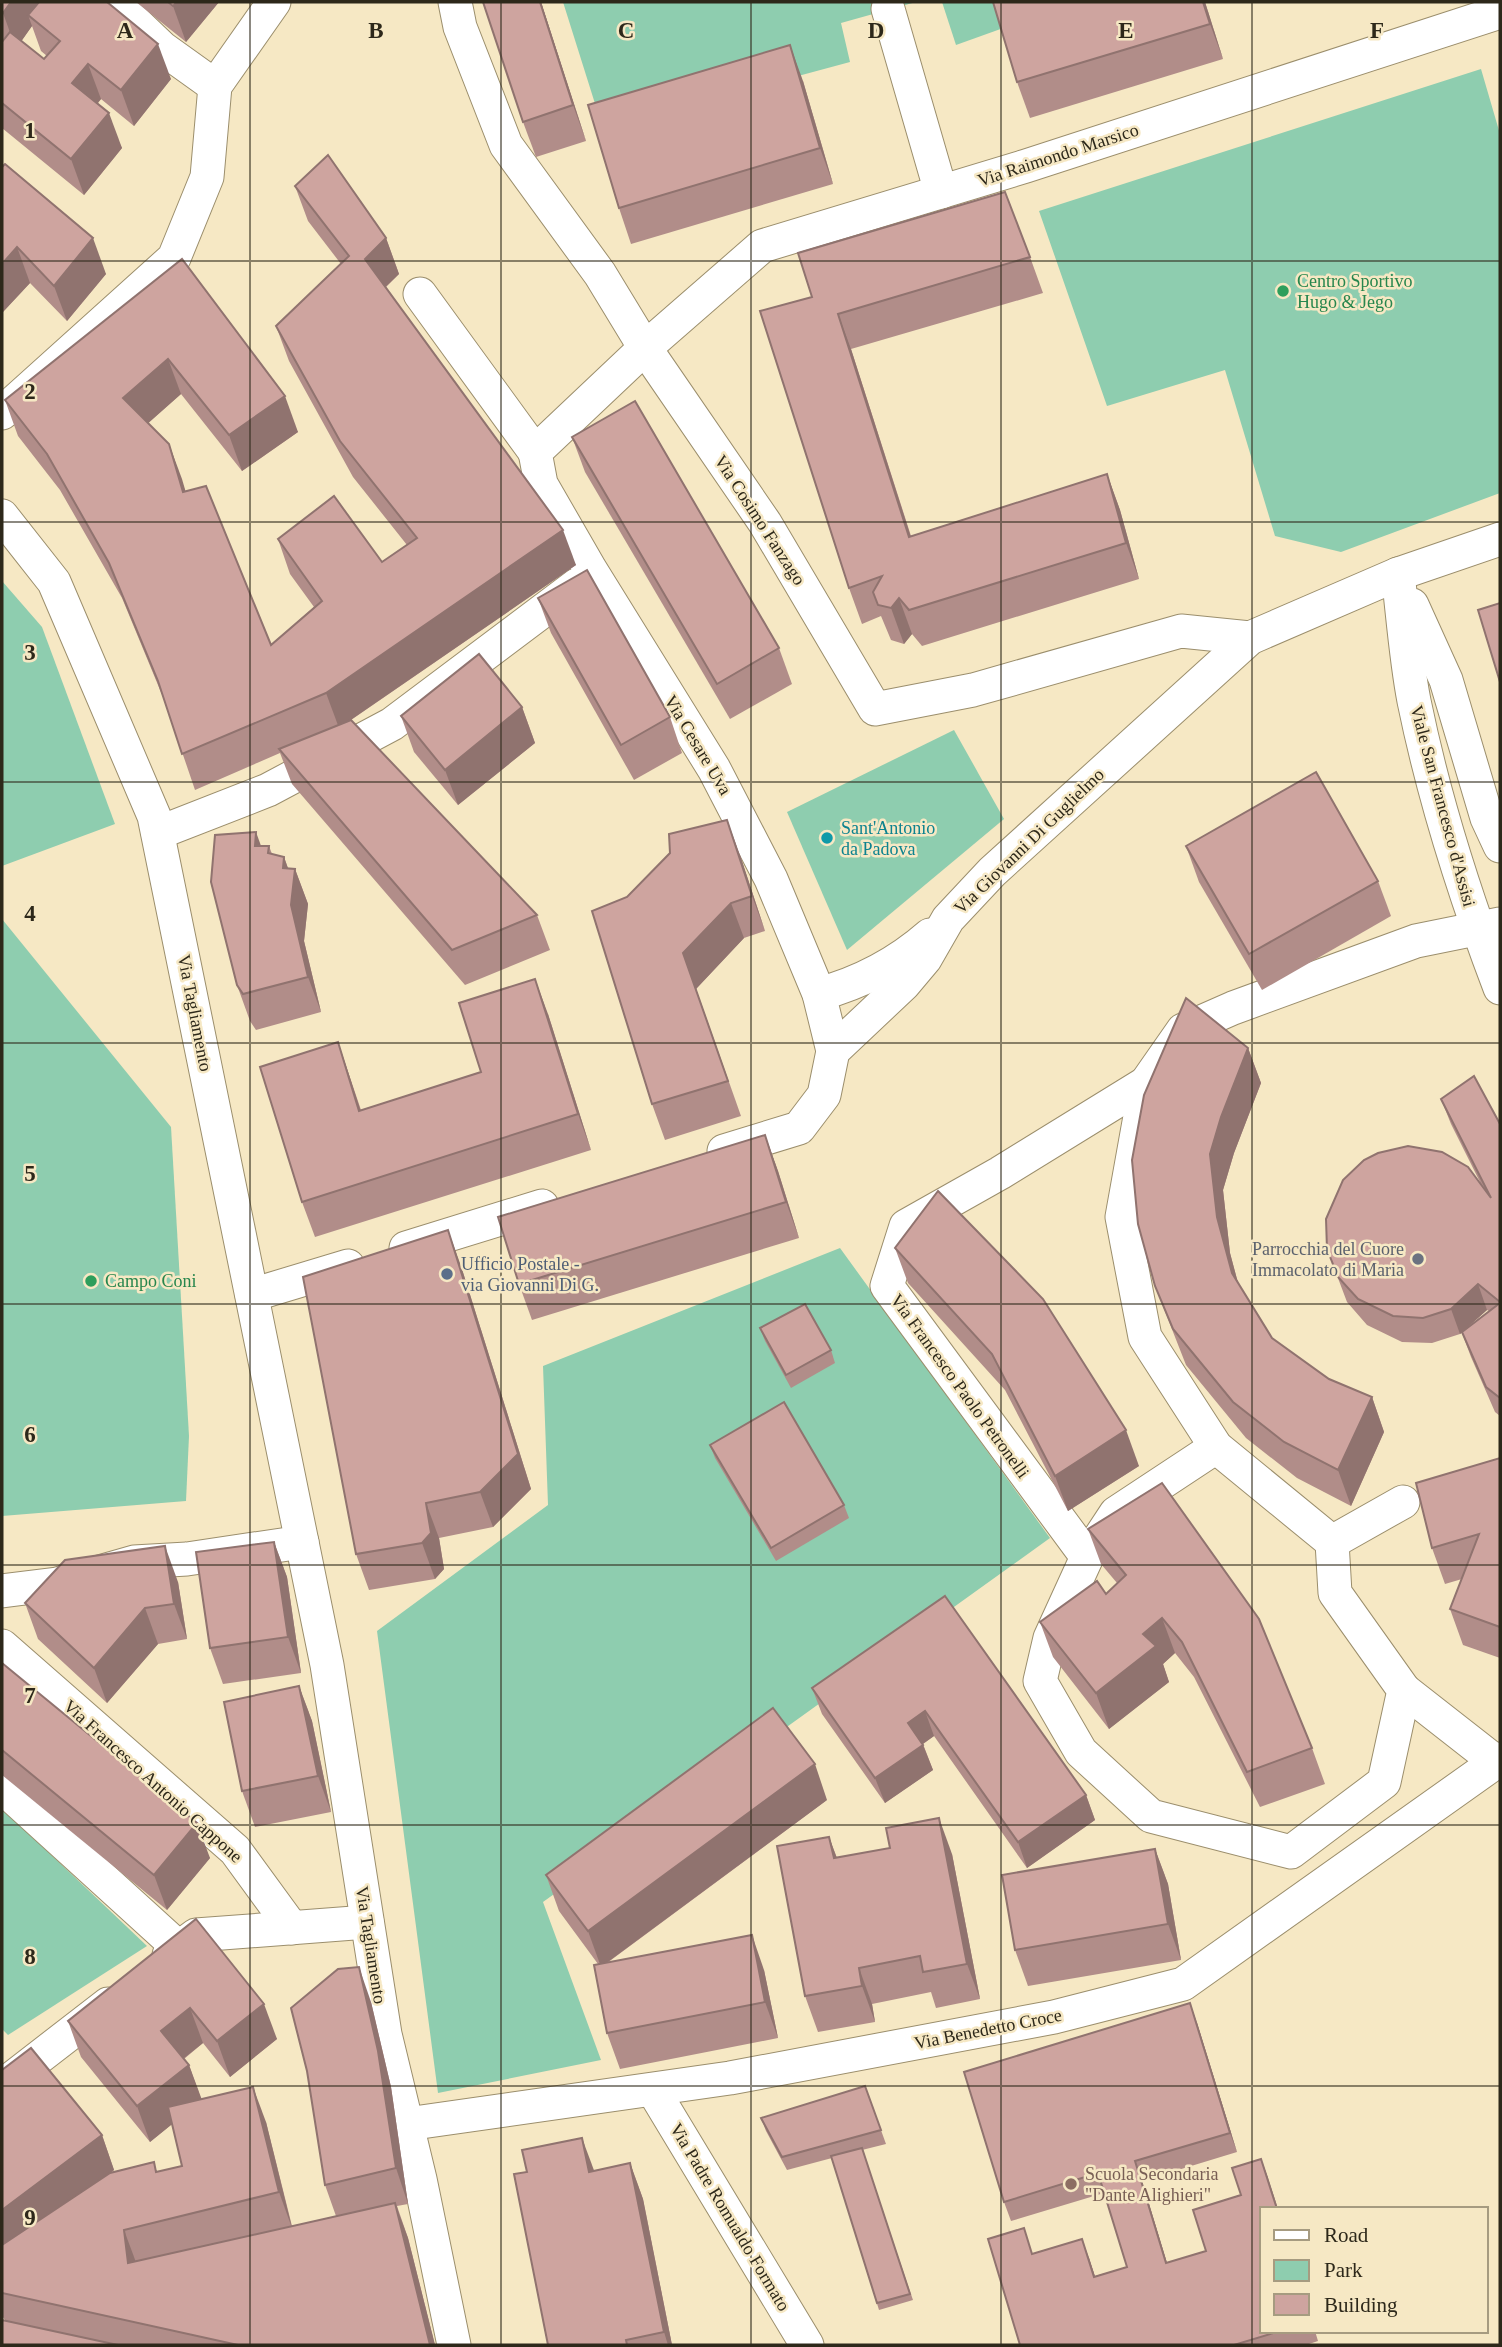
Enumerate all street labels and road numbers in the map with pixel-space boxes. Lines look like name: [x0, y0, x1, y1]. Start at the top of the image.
street label: Via Raimondo Marsico: [975, 120, 1141, 190]
street label: Via Cosimo Fanzago: [711, 451, 809, 589]
street label: Via Cesare Uva: [660, 691, 736, 799]
street label: Viale San Francesco d'Assisi: [1406, 703, 1480, 909]
street label: Via Giovanni Di Guglielmo: [950, 764, 1108, 918]
street label: Via Tagliamento: [174, 953, 216, 1073]
street label: Via Francesco Paolo Petronelli: [887, 1290, 1033, 1482]
street label: Via Francesco Antonio Cappone: [60, 1695, 246, 1867]
street label: Via Tagliamento: [352, 1885, 390, 2005]
street label: Via Benedetto Croce: [913, 2005, 1063, 2053]
street label: Via Padre Romualdo Formato: [666, 2120, 794, 2314]

